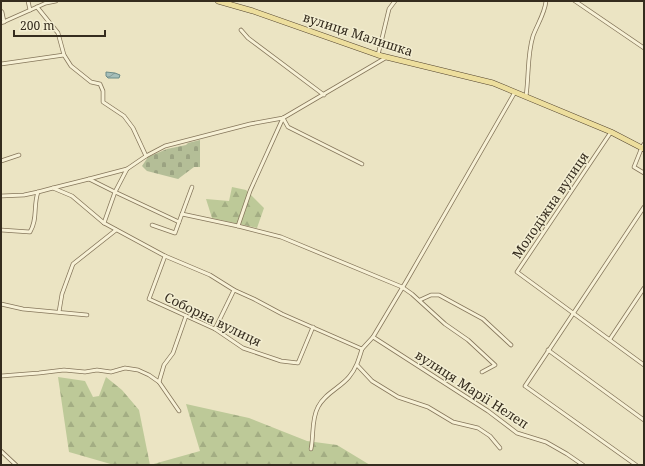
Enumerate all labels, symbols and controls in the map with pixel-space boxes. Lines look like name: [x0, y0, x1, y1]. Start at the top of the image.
street label: вулиця Малишка: [301, 8, 415, 60]
scale bar: [14, 12, 105, 38]
text: 200 m: [20, 17, 55, 34]
street label: Молодіжна вулиця: [508, 148, 592, 262]
street label: Соборна вулиця: [162, 288, 264, 350]
street label: вулиця Марії Нелеп: [412, 346, 533, 433]

